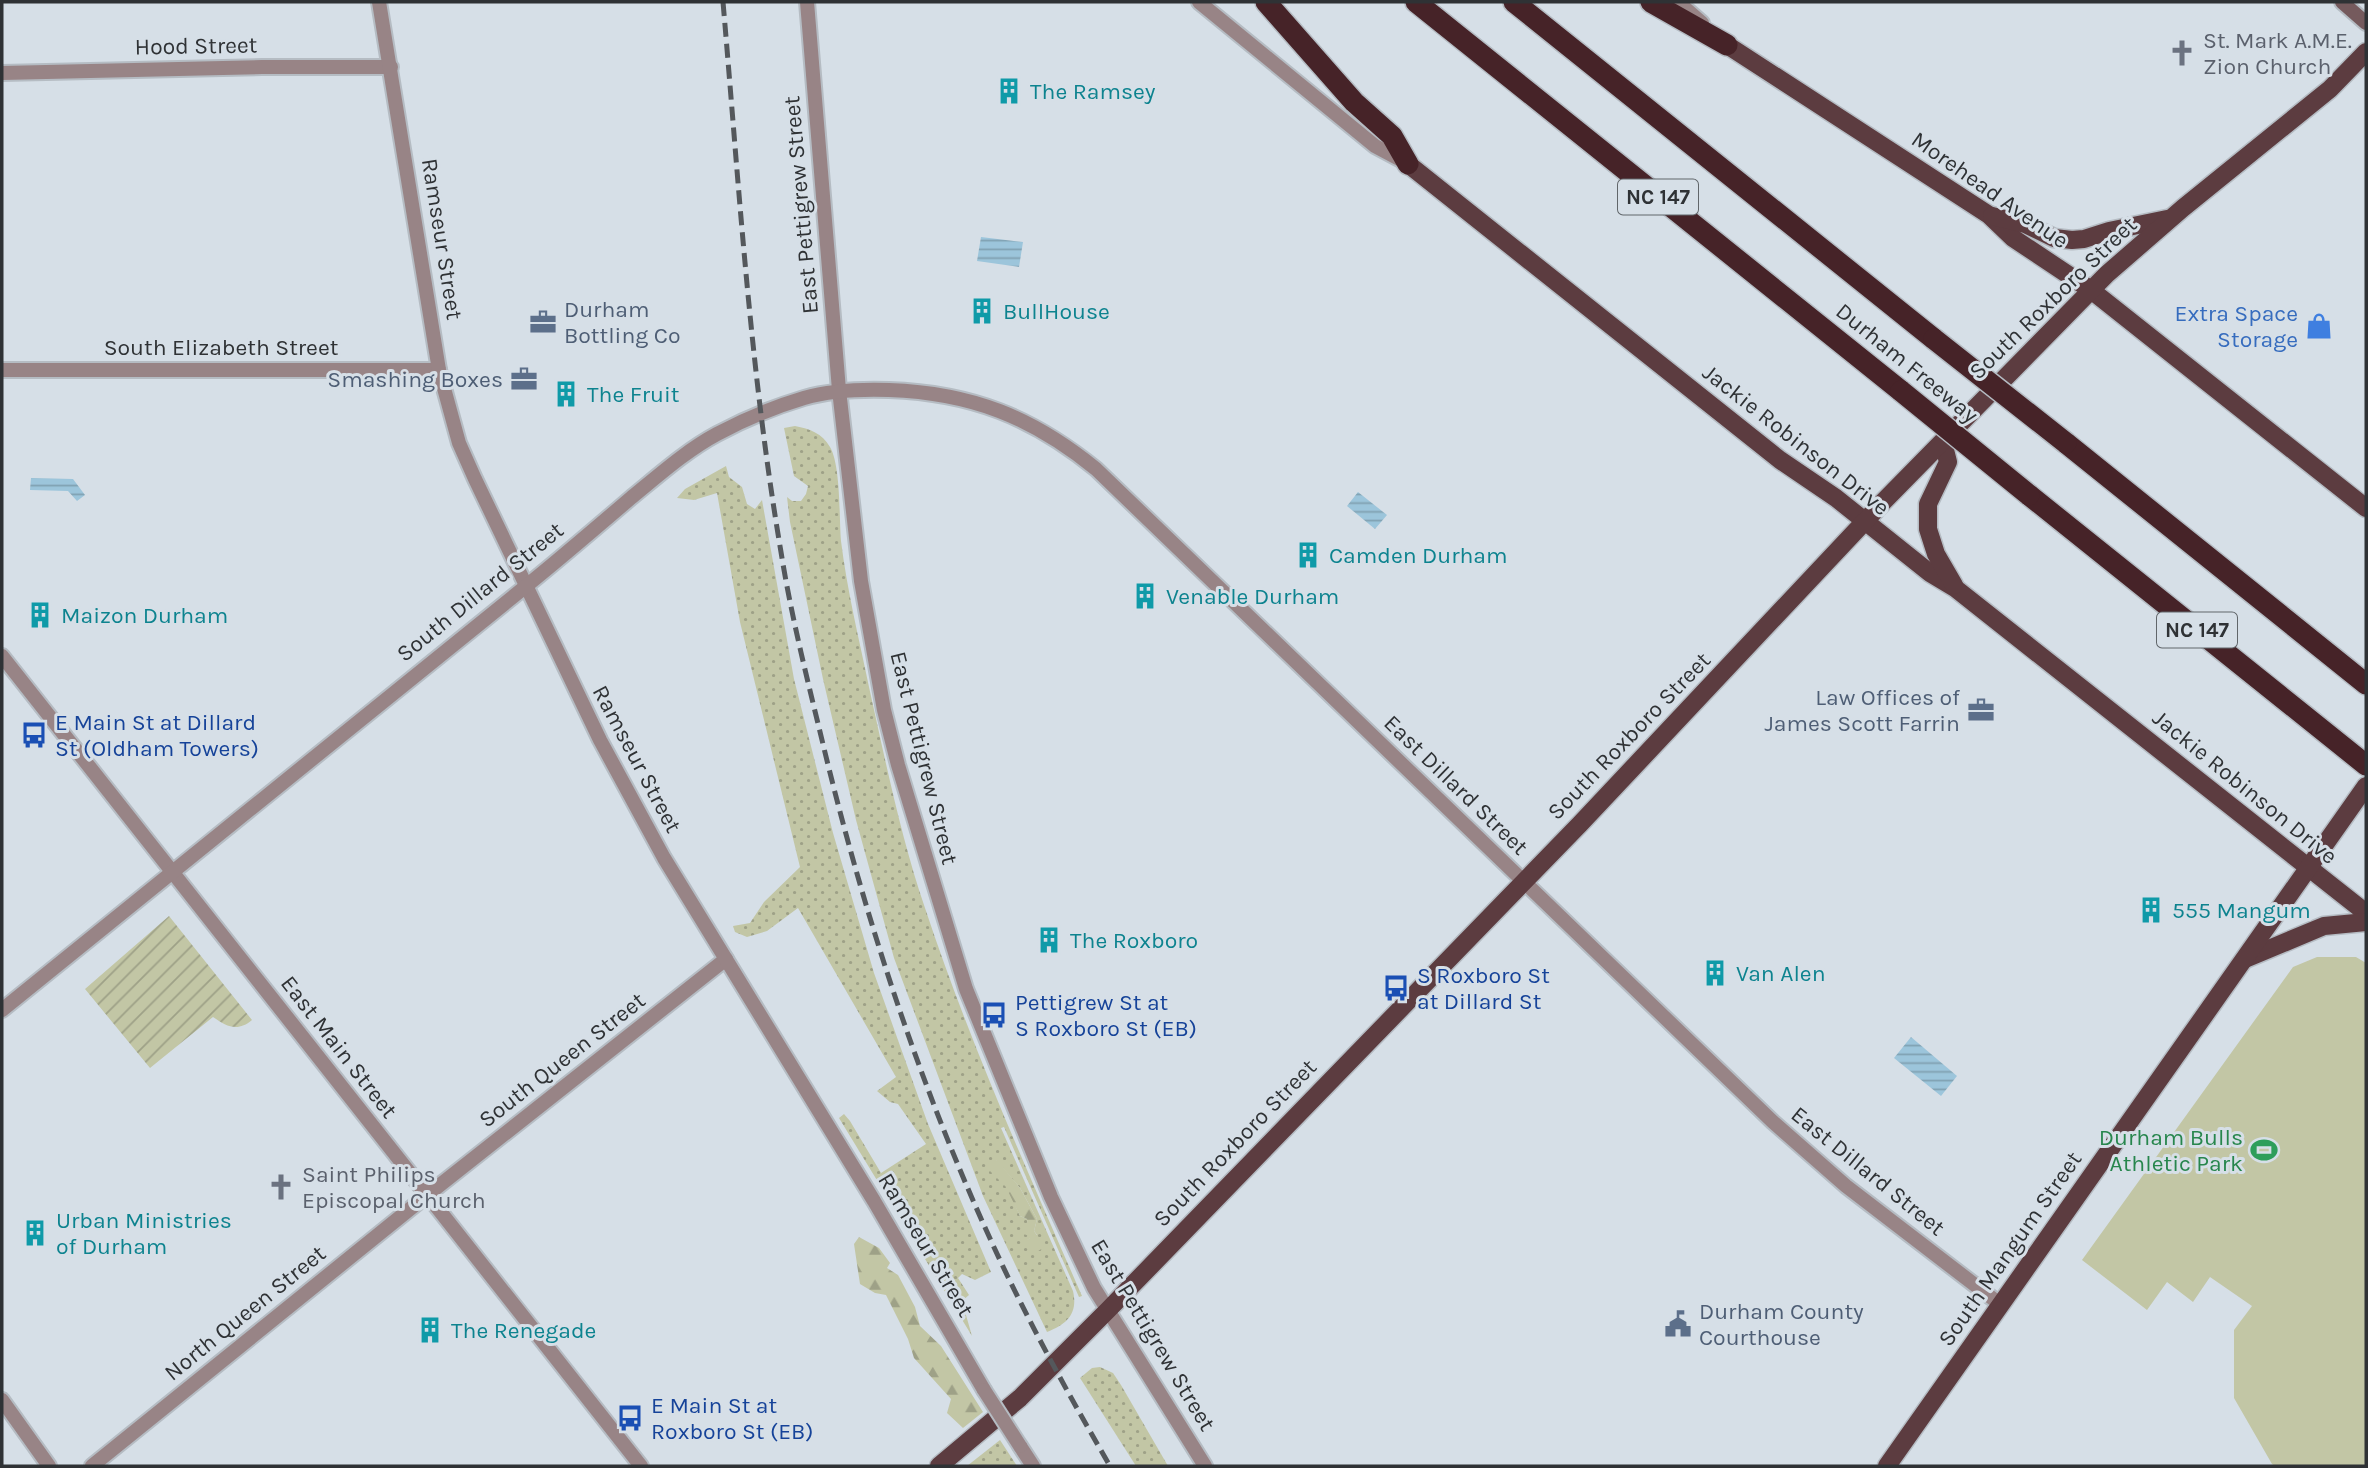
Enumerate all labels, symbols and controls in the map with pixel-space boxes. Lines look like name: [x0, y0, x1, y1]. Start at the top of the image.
place label: St. Mark A.M.E. Zion Church: [2203, 27, 2352, 80]
street label: Hood Street: [134, 31, 258, 61]
church icon: St. Mark A.M.E. Zion Church: [2167, 38, 2197, 68]
building icon: The Ramsey: [994, 76, 1024, 106]
place label: The Ramsey: [1030, 78, 1156, 105]
street label: East Pettigrew Street: [778, 94, 824, 315]
street label: Morehead Avenue: [1906, 126, 2074, 254]
street label: Ramseur Street: [416, 156, 468, 322]
road number: NC 147: [1618, 180, 1698, 214]
street label: South Roxboro Street: [1964, 211, 2143, 385]
place label: Durham Bottling Co: [564, 296, 680, 349]
building icon: BullHouse: [967, 296, 997, 326]
street label: Durham Freeway: [1831, 297, 1984, 429]
place label: BullHouse: [1003, 298, 1110, 325]
place label: Extra Space Storage: [2175, 300, 2298, 353]
office icon: Durham Bottling Co: [528, 307, 558, 337]
shop icon: Extra Space Storage: [2304, 311, 2334, 341]
street label: South Elizabeth Street: [104, 334, 339, 361]
street label: Jackie Robinson Drive: [1697, 359, 1895, 521]
office icon: Smashing Boxes: [509, 364, 539, 394]
place label: Smashing Boxes: [327, 366, 503, 393]
building icon: The Fruit: [551, 379, 581, 409]
place label: The Fruit: [587, 381, 680, 408]
street label: South Dillard Street: [391, 516, 569, 667]
building icon: Camden Durham: [1293, 540, 1323, 570]
place label: Camden Durham: [1329, 542, 1508, 569]
building icon: Venable Durham: [1130, 581, 1160, 611]
place label: Venable Durham: [1166, 583, 1339, 610]
building icon: Maizon Durham: [25, 600, 55, 630]
place label: Maizon Durham: [61, 602, 228, 629]
road number: NC 147: [2157, 612, 2237, 648]
street label: South Roxboro Street: [1542, 646, 1716, 825]
street label: East Pettigrew Street: [884, 649, 964, 868]
street label: Ramseur Street: [587, 681, 687, 838]
place label: Law Offices of James Scott Farrin: [1765, 684, 1960, 737]
office icon: Law Offices of James Scott Farrin: [1966, 695, 1996, 725]
street label: Jackie Robinson Drive: [2147, 704, 2343, 870]
place label: E Main St at Dillard St (Oldham Towers): [55, 709, 259, 762]
street label: East Dillard Street: [1378, 709, 1534, 861]
bus stop icon: E Main St at Dillard St (Oldham Towers): [19, 720, 49, 750]
building icon: 555 Mangum: [2136, 895, 2166, 925]
place label: 555 Mangum: [2172, 897, 2311, 924]
building icon: The Roxboro: [1034, 925, 1064, 955]
place label: The Roxboro: [1070, 927, 1198, 954]
building icon: Van Alen: [1700, 958, 1730, 988]
place label: Van Alen: [1736, 960, 1826, 987]
place label: S Roxboro St at Dillard St: [1417, 962, 1550, 1015]
street label: East Main Street: [275, 970, 403, 1124]
bus stop icon: S Roxboro St at Dillard St: [1381, 973, 1411, 1003]
street label: South Queen Street: [474, 987, 651, 1133]
place label: Pettigrew St at S Roxboro St (EB): [1015, 989, 1197, 1042]
bus stop icon: Pettigrew St at S Roxboro St (EB): [979, 1000, 1009, 1030]
street label: South Roxboro Street: [1148, 1053, 1322, 1232]
street label: East Dillard Street: [1786, 1101, 1951, 1241]
place label: Durham Bulls Athletic Park: [2099, 1124, 2243, 1177]
sports icon: Durham Bulls Athletic Park: [2249, 1135, 2279, 1165]
street label: South Mangum Street: [1933, 1146, 2088, 1352]
place label: Saint Philips Episcopal Church: [302, 1161, 486, 1214]
street label: Ramseur Street: [872, 1168, 980, 1322]
church icon: Saint Philips Episcopal Church: [266, 1172, 296, 1202]
place label: Urban Ministries of Durham: [56, 1207, 232, 1260]
building icon: Urban Ministries of Durham: [20, 1218, 50, 1248]
street label: East Pettigrew Street: [1085, 1234, 1221, 1436]
street label: North Queen Street: [159, 1239, 331, 1386]
place label: Durham County Courthouse: [1699, 1298, 1864, 1351]
public building icon: Durham County Courthouse: [1663, 1309, 1693, 1339]
building icon: The Renegade: [415, 1315, 445, 1345]
place label: The Renegade: [451, 1317, 596, 1344]
place label: E Main St at Roxboro St (EB): [651, 1392, 814, 1445]
bus stop icon: E Main St at Roxboro St (EB): [615, 1403, 645, 1433]

